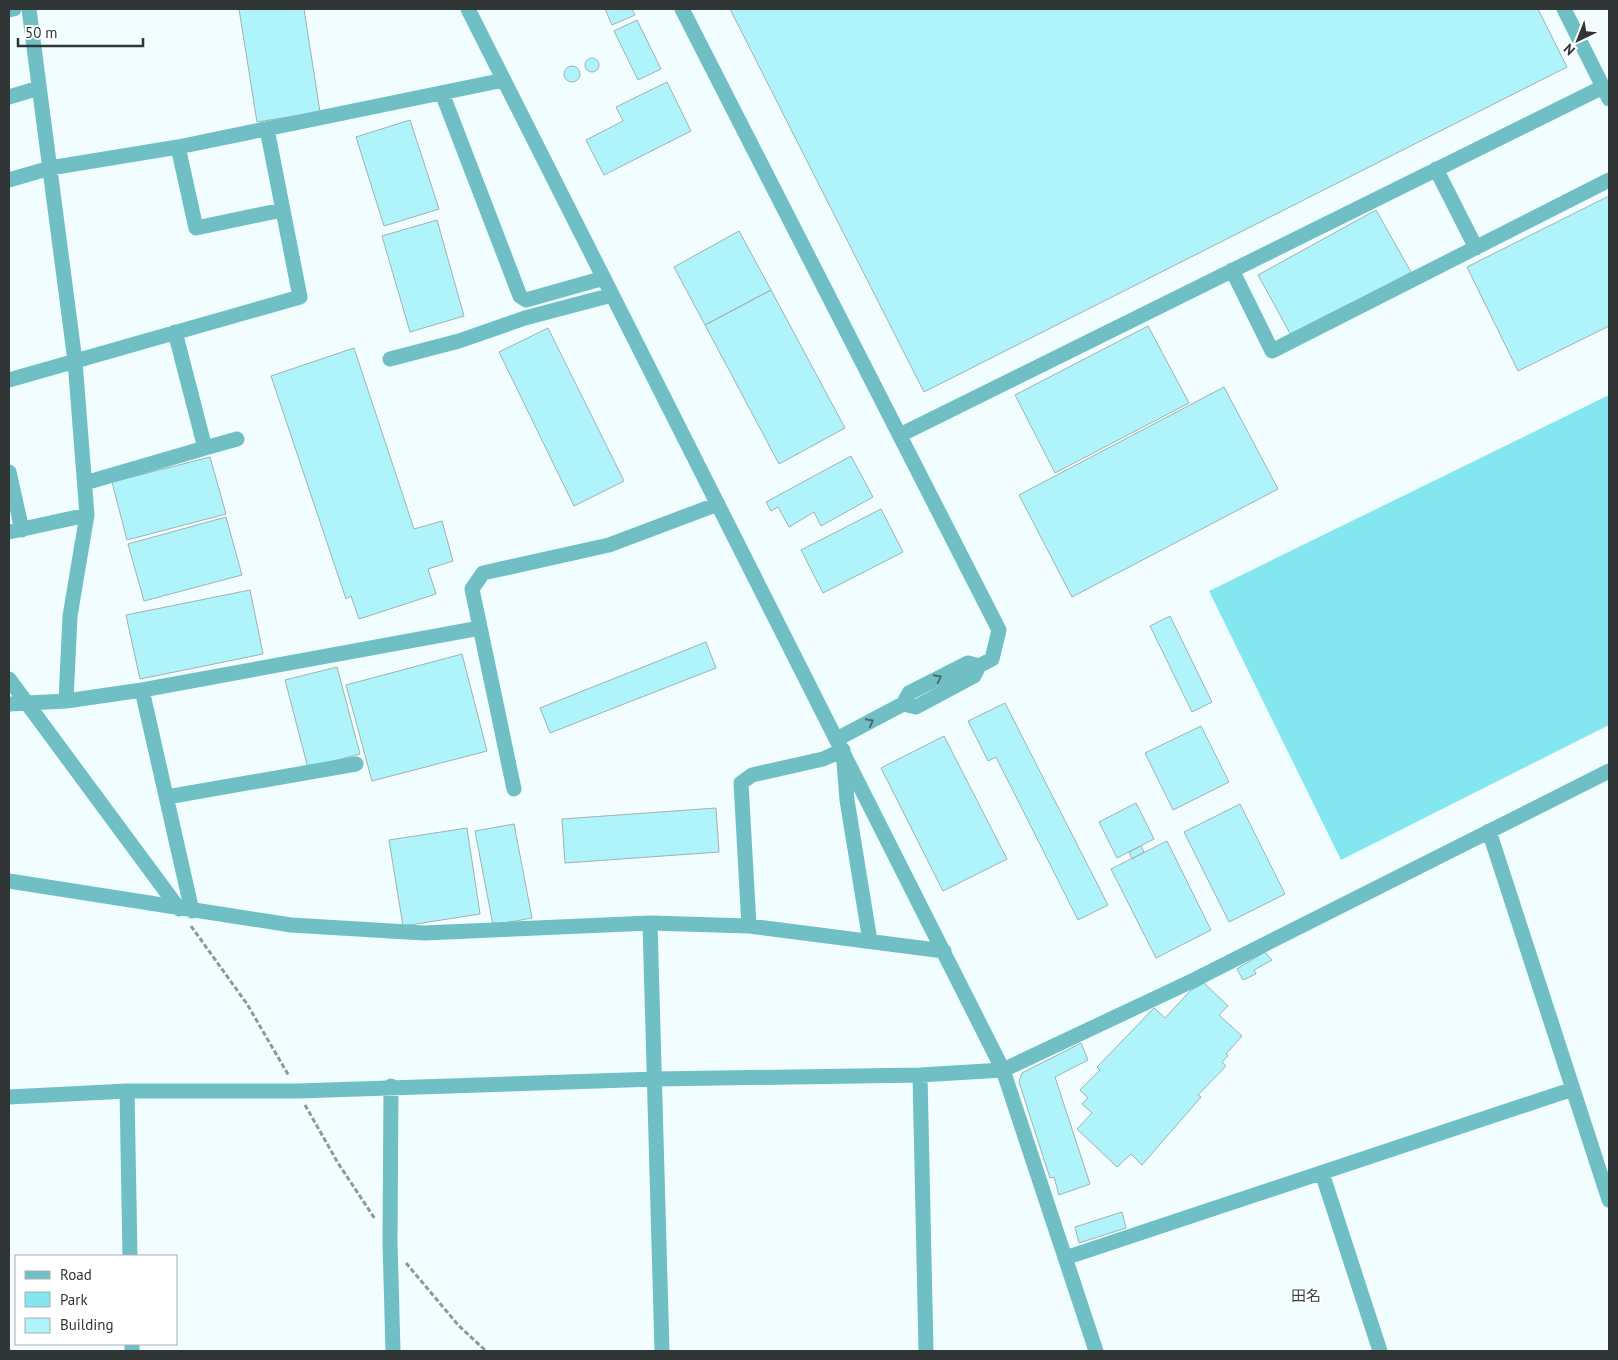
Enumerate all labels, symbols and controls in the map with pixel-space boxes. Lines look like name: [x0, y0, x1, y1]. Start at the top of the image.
scale bar: [18, 15, 142, 47]
north arrow: [1553, 15, 1603, 65]
text: 50 m: [25, 23, 58, 42]
text: N: [1560, 40, 1579, 59]
one-way arrow: [932, 674, 941, 684]
one-way arrow: [865, 718, 874, 728]
legend: [15, 1255, 178, 1345]
text: Road: [60, 1265, 92, 1284]
district label: 田名: [1291, 1286, 1321, 1305]
text: Park: [60, 1290, 88, 1309]
text: Building: [60, 1315, 114, 1334]

